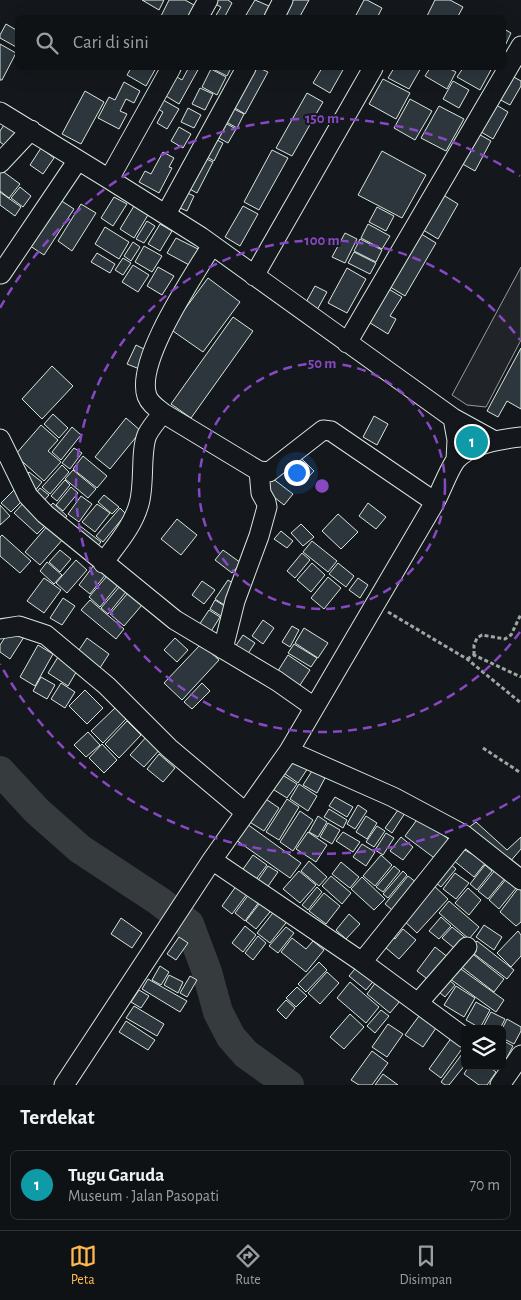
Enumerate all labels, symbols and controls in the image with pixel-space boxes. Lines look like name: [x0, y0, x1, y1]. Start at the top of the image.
search box: [15, 15, 506, 70]
icon: search: [33, 29, 61, 57]
text: Cari di sini: [73, 33, 149, 52]
text: 150 m: [305, 111, 339, 126]
text: 100 m: [304, 233, 340, 248]
text: 50 m: [308, 356, 336, 371]
pin: 1: [456, 423, 488, 461]
your location: [284, 460, 310, 486]
centre of rings: [313, 477, 331, 495]
map controls: [461, 1025, 506, 1070]
button: layers: [461, 1025, 506, 1070]
text: Terdekat: [20, 1107, 95, 1128]
text: Tugu Garuda: [68, 1166, 164, 1185]
text: 1: [34, 1177, 40, 1193]
text: 70 m: [469, 1177, 500, 1193]
text: Museum · Jalan Pasopati: [68, 1188, 219, 1204]
tab: Peta: [69, 1242, 97, 1289]
tab: Rute: [234, 1242, 262, 1289]
tab: Disimpan: [399, 1242, 452, 1289]

